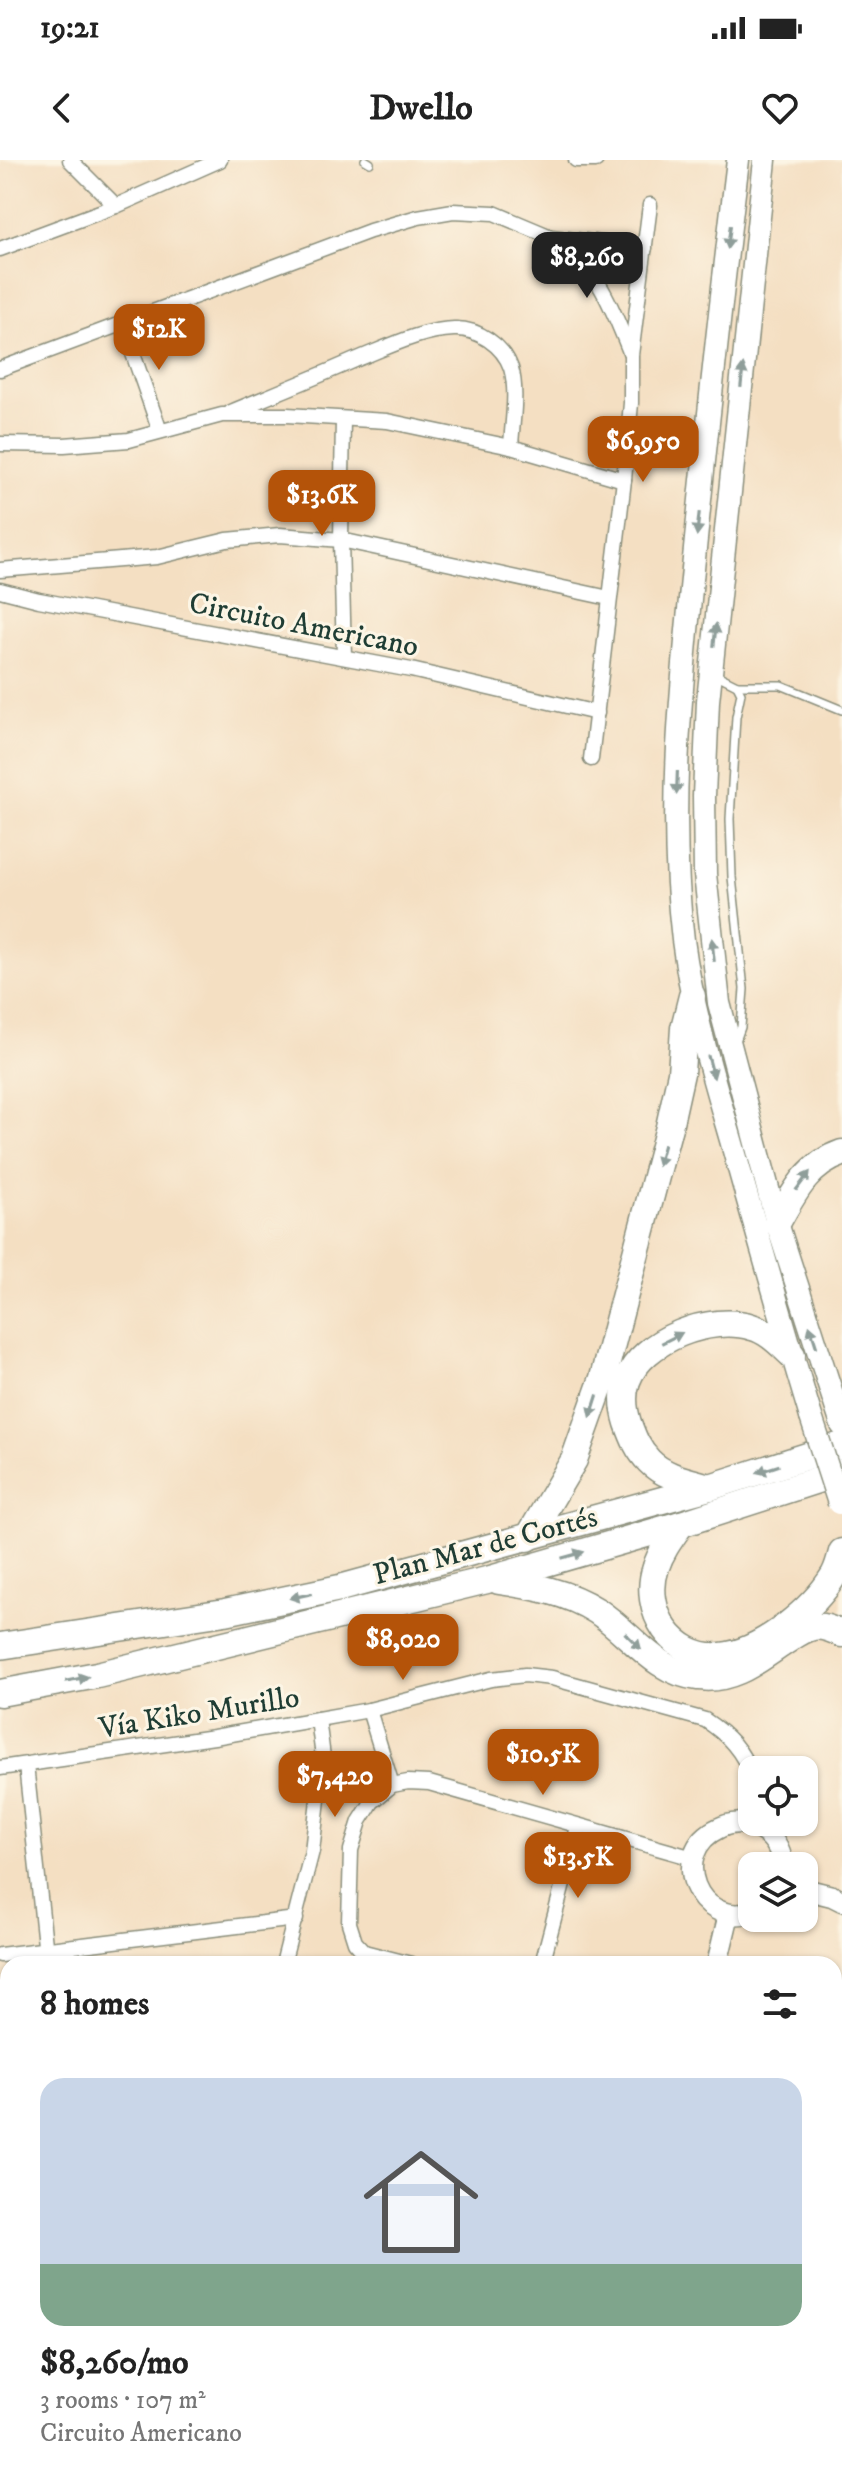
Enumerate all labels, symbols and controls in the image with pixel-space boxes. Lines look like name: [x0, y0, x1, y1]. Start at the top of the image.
text: 19:21: [40, 10, 99, 47]
icon: back: [40, 86, 84, 130]
text: Dwello: [369, 86, 473, 131]
icon: heart: [758, 86, 802, 130]
one-way arrow: [722, 225, 735, 250]
pin: $8,260: [522, 232, 652, 300]
text: $8,260: [550, 241, 624, 274]
pin: $12K: [112, 304, 206, 372]
text: $12K: [132, 313, 186, 346]
one-way arrow: [735, 363, 748, 388]
pin: $6,950: [578, 416, 708, 484]
text: $6,950: [606, 425, 680, 458]
pin: $13.6K: [257, 470, 387, 538]
text: $13.6K: [286, 479, 358, 512]
one-way arrow: [691, 512, 704, 537]
street label: Circuito Americano: [186, 585, 422, 666]
one-way arrow: [709, 622, 722, 647]
one-way arrow: [671, 771, 684, 796]
one-way arrow: [706, 937, 719, 962]
one-way arrow: [705, 1055, 717, 1080]
one-way arrow: [655, 1143, 667, 1168]
one-way arrow: [795, 1171, 811, 1191]
one-way arrow: [807, 1324, 819, 1348]
one-way arrow: [661, 1332, 684, 1345]
one-way arrow: [588, 1394, 600, 1418]
one-way arrow: [755, 1463, 779, 1475]
street label: Plan Mar de Cortés: [369, 1499, 601, 1594]
one-way arrow: [562, 1548, 586, 1561]
one-way arrow: [288, 1590, 313, 1603]
pin: $8,020: [338, 1614, 468, 1682]
text: $8,020: [366, 1623, 440, 1656]
one-way arrow: [623, 1631, 642, 1650]
one-way arrow: [64, 1673, 89, 1685]
street label: Vía Kiko Murillo: [95, 1679, 302, 1748]
pin: $10.5K: [478, 1729, 608, 1797]
text: $10.5K: [506, 1738, 580, 1771]
pin: $7,420: [270, 1751, 400, 1819]
map controls: [738, 1756, 818, 1932]
button: locate: [738, 1756, 818, 1836]
text: $7,420: [297, 1760, 373, 1793]
pin: $13.5K: [513, 1832, 643, 1900]
text: $13.5K: [543, 1841, 613, 1874]
button: layers: [738, 1852, 818, 1932]
icon: filters: [758, 1982, 802, 2026]
text: 8 homes: [40, 1983, 149, 2025]
icon: home: [349, 2130, 493, 2274]
text: $8,260/mo: [40, 2342, 189, 2384]
text: 3 rooms · 107 m²: [40, 2384, 206, 2417]
text: Circuito Americano: [40, 2417, 242, 2450]

